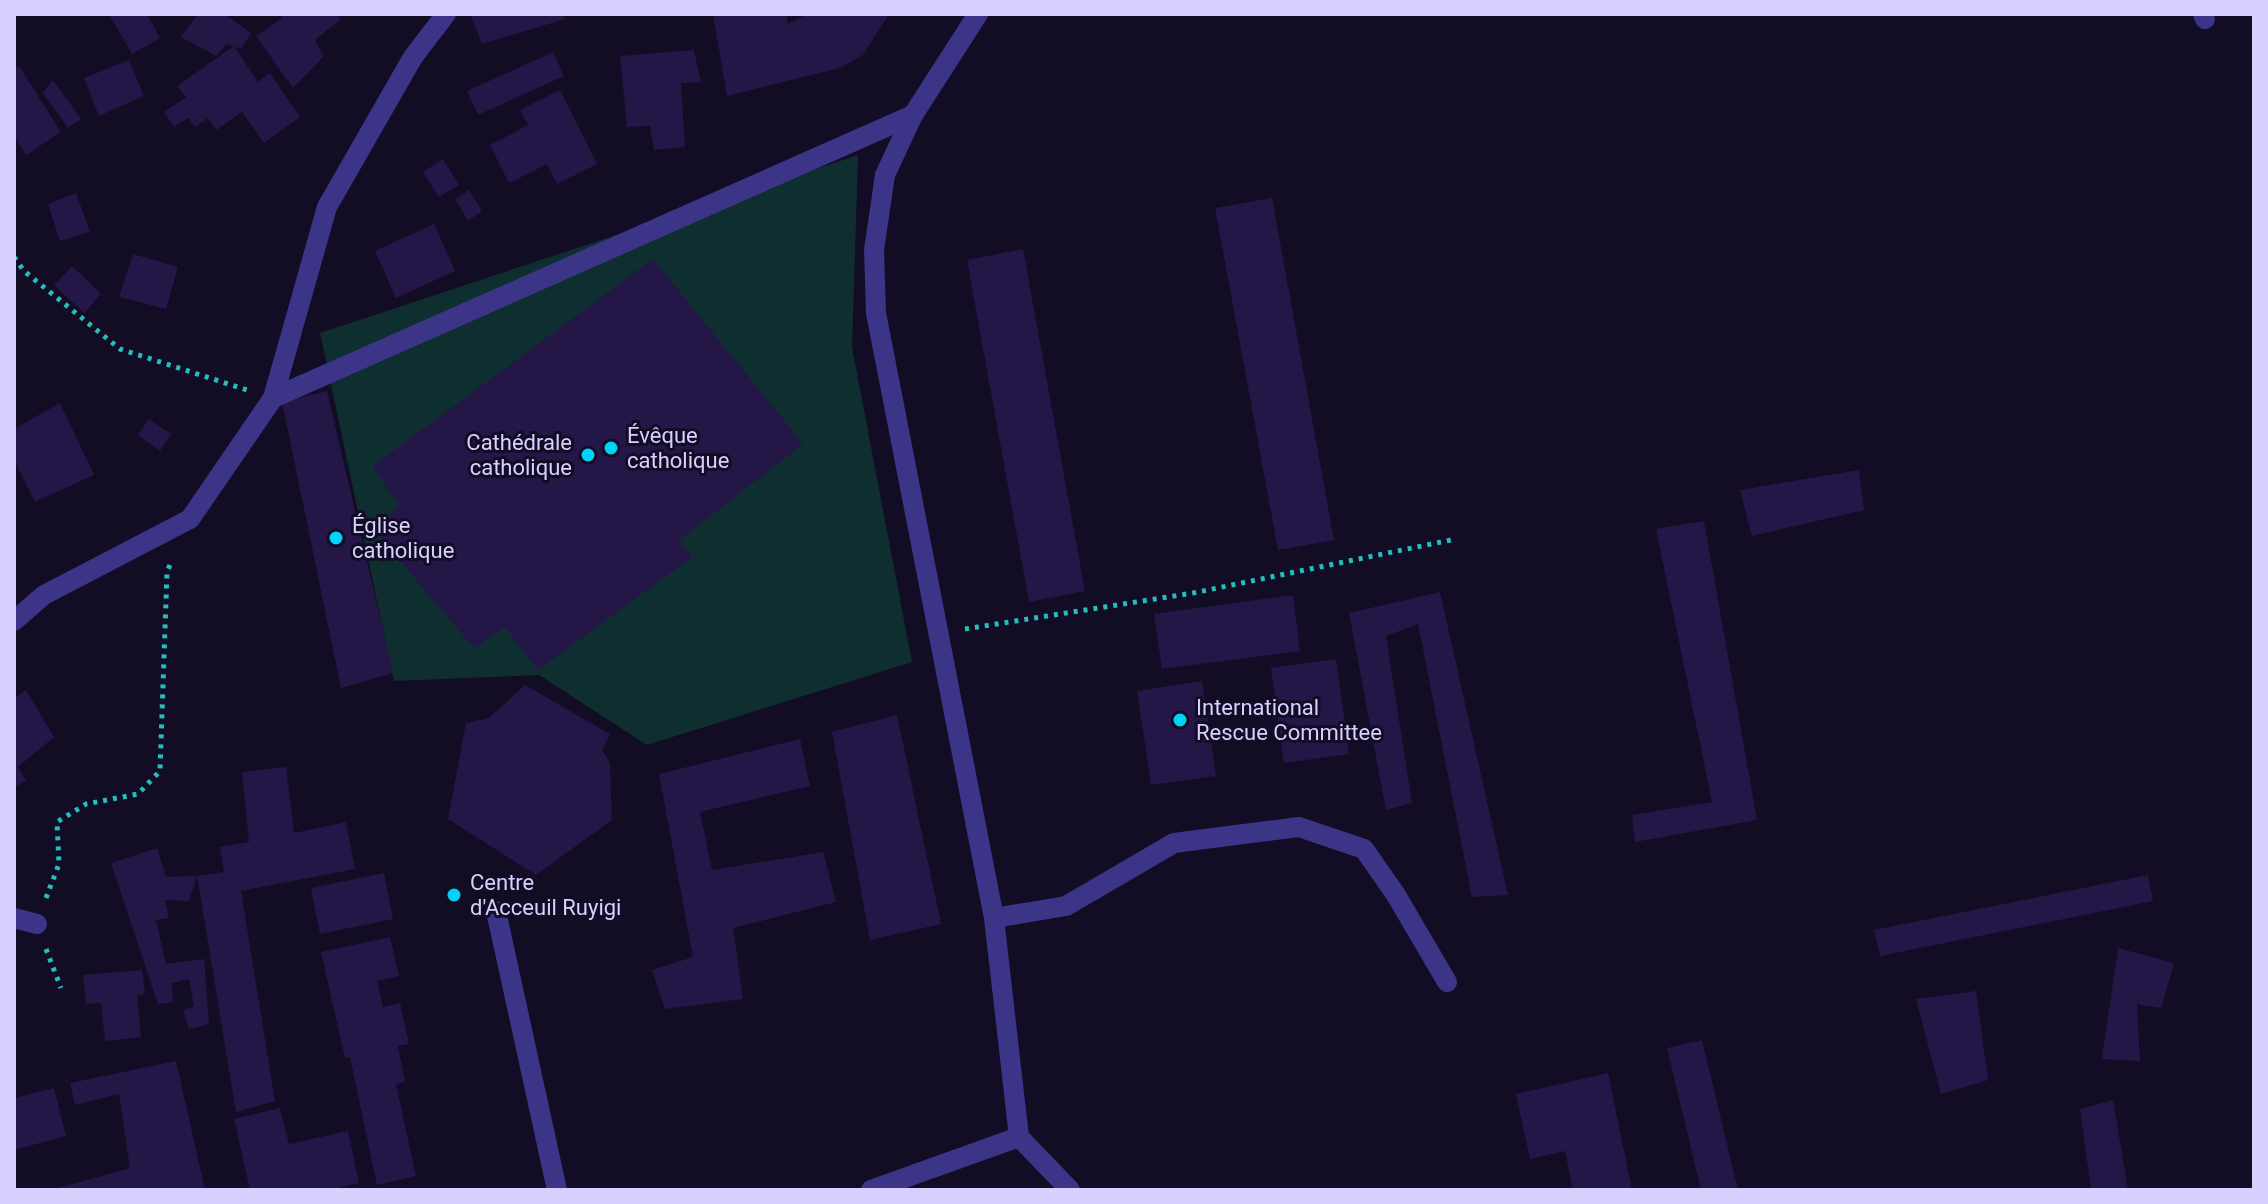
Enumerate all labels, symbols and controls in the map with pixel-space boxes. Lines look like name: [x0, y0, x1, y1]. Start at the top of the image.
place label: Évêque catholique: [627, 423, 729, 473]
place label: Cathédrale catholique: [466, 430, 572, 480]
marker: Évêque catholique: [602, 439, 620, 457]
marker: Cathédrale catholique: [579, 446, 597, 464]
place label: Église catholique: [352, 513, 454, 563]
marker: Église catholique: [327, 529, 345, 547]
place label: International Rescue Committee: [1196, 695, 1382, 745]
marker: International Rescue Committee: [1171, 711, 1189, 729]
place label: Centre d'Acceuil Ruyigi: [470, 870, 621, 920]
marker: Centre d'Acceuil Ruyigi: [445, 886, 463, 904]

